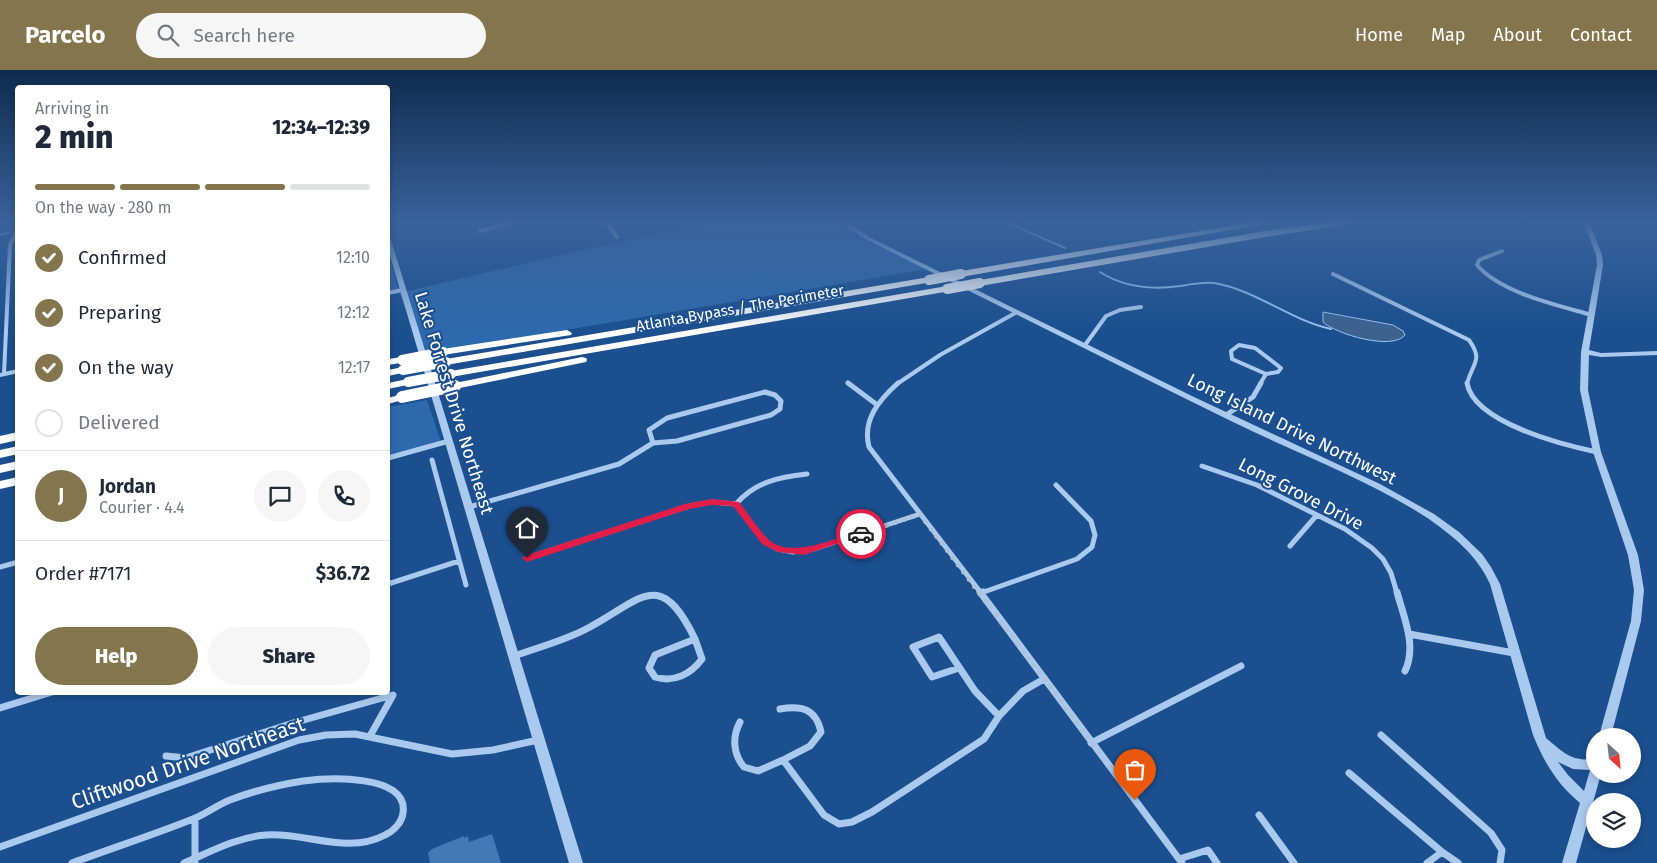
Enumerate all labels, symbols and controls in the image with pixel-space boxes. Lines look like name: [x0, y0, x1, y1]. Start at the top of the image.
search box: [136, 13, 486, 58]
text: Parcelo: [25, 21, 106, 49]
icon: search: [154, 21, 182, 49]
text: Search here: [194, 24, 295, 47]
text: Home: [1355, 24, 1403, 46]
text: Map: [1431, 24, 1465, 46]
text: About: [1493, 24, 1542, 46]
text: Contact: [1570, 24, 1632, 46]
text: Arriving in: [35, 99, 109, 118]
text: 12:34–12:39: [272, 116, 370, 139]
text: 2 min: [35, 118, 113, 156]
text: On the way · 280 m: [35, 198, 171, 217]
icon: check: [35, 244, 63, 272]
text: Confirmed: [78, 246, 167, 269]
text: 12:10: [336, 248, 370, 267]
street label: Atlanta Bypass / The Perimeter: [635, 281, 846, 335]
street label: Lake Forrest Drive Northeast: [410, 289, 499, 517]
icon: check: [35, 299, 63, 327]
text: Preparing: [78, 301, 161, 324]
text: 12:12: [337, 303, 370, 322]
icon: check: [35, 354, 63, 382]
text: On the way: [78, 356, 174, 379]
text: 12:17: [338, 358, 370, 377]
street label: Long Island Drive Northwest: [1184, 369, 1401, 489]
text: Delivered: [78, 411, 160, 434]
street label: Long Grove Drive: [1235, 453, 1367, 535]
button: chat: [254, 470, 306, 522]
button: phone: [318, 470, 370, 522]
text: Jordan: [99, 475, 156, 498]
text: J: [58, 484, 64, 507]
text: Courier · 4.4: [99, 498, 185, 517]
pin: [506, 507, 548, 558]
courier: [836, 509, 886, 559]
icon: home: [513, 514, 541, 542]
icon: car: [847, 520, 875, 548]
text: Order #7171: [35, 562, 132, 585]
text: $36.72: [316, 562, 370, 585]
button: Help: [35, 627, 198, 685]
button: Share: [208, 627, 370, 685]
street label: Cliftwood Drive Northeast: [68, 711, 309, 815]
north arrow: [1586, 728, 1641, 782]
map controls: [1586, 728, 1641, 848]
pin: [1114, 749, 1156, 800]
icon: bag: [1121, 756, 1149, 784]
button: layers: [1586, 793, 1641, 848]

